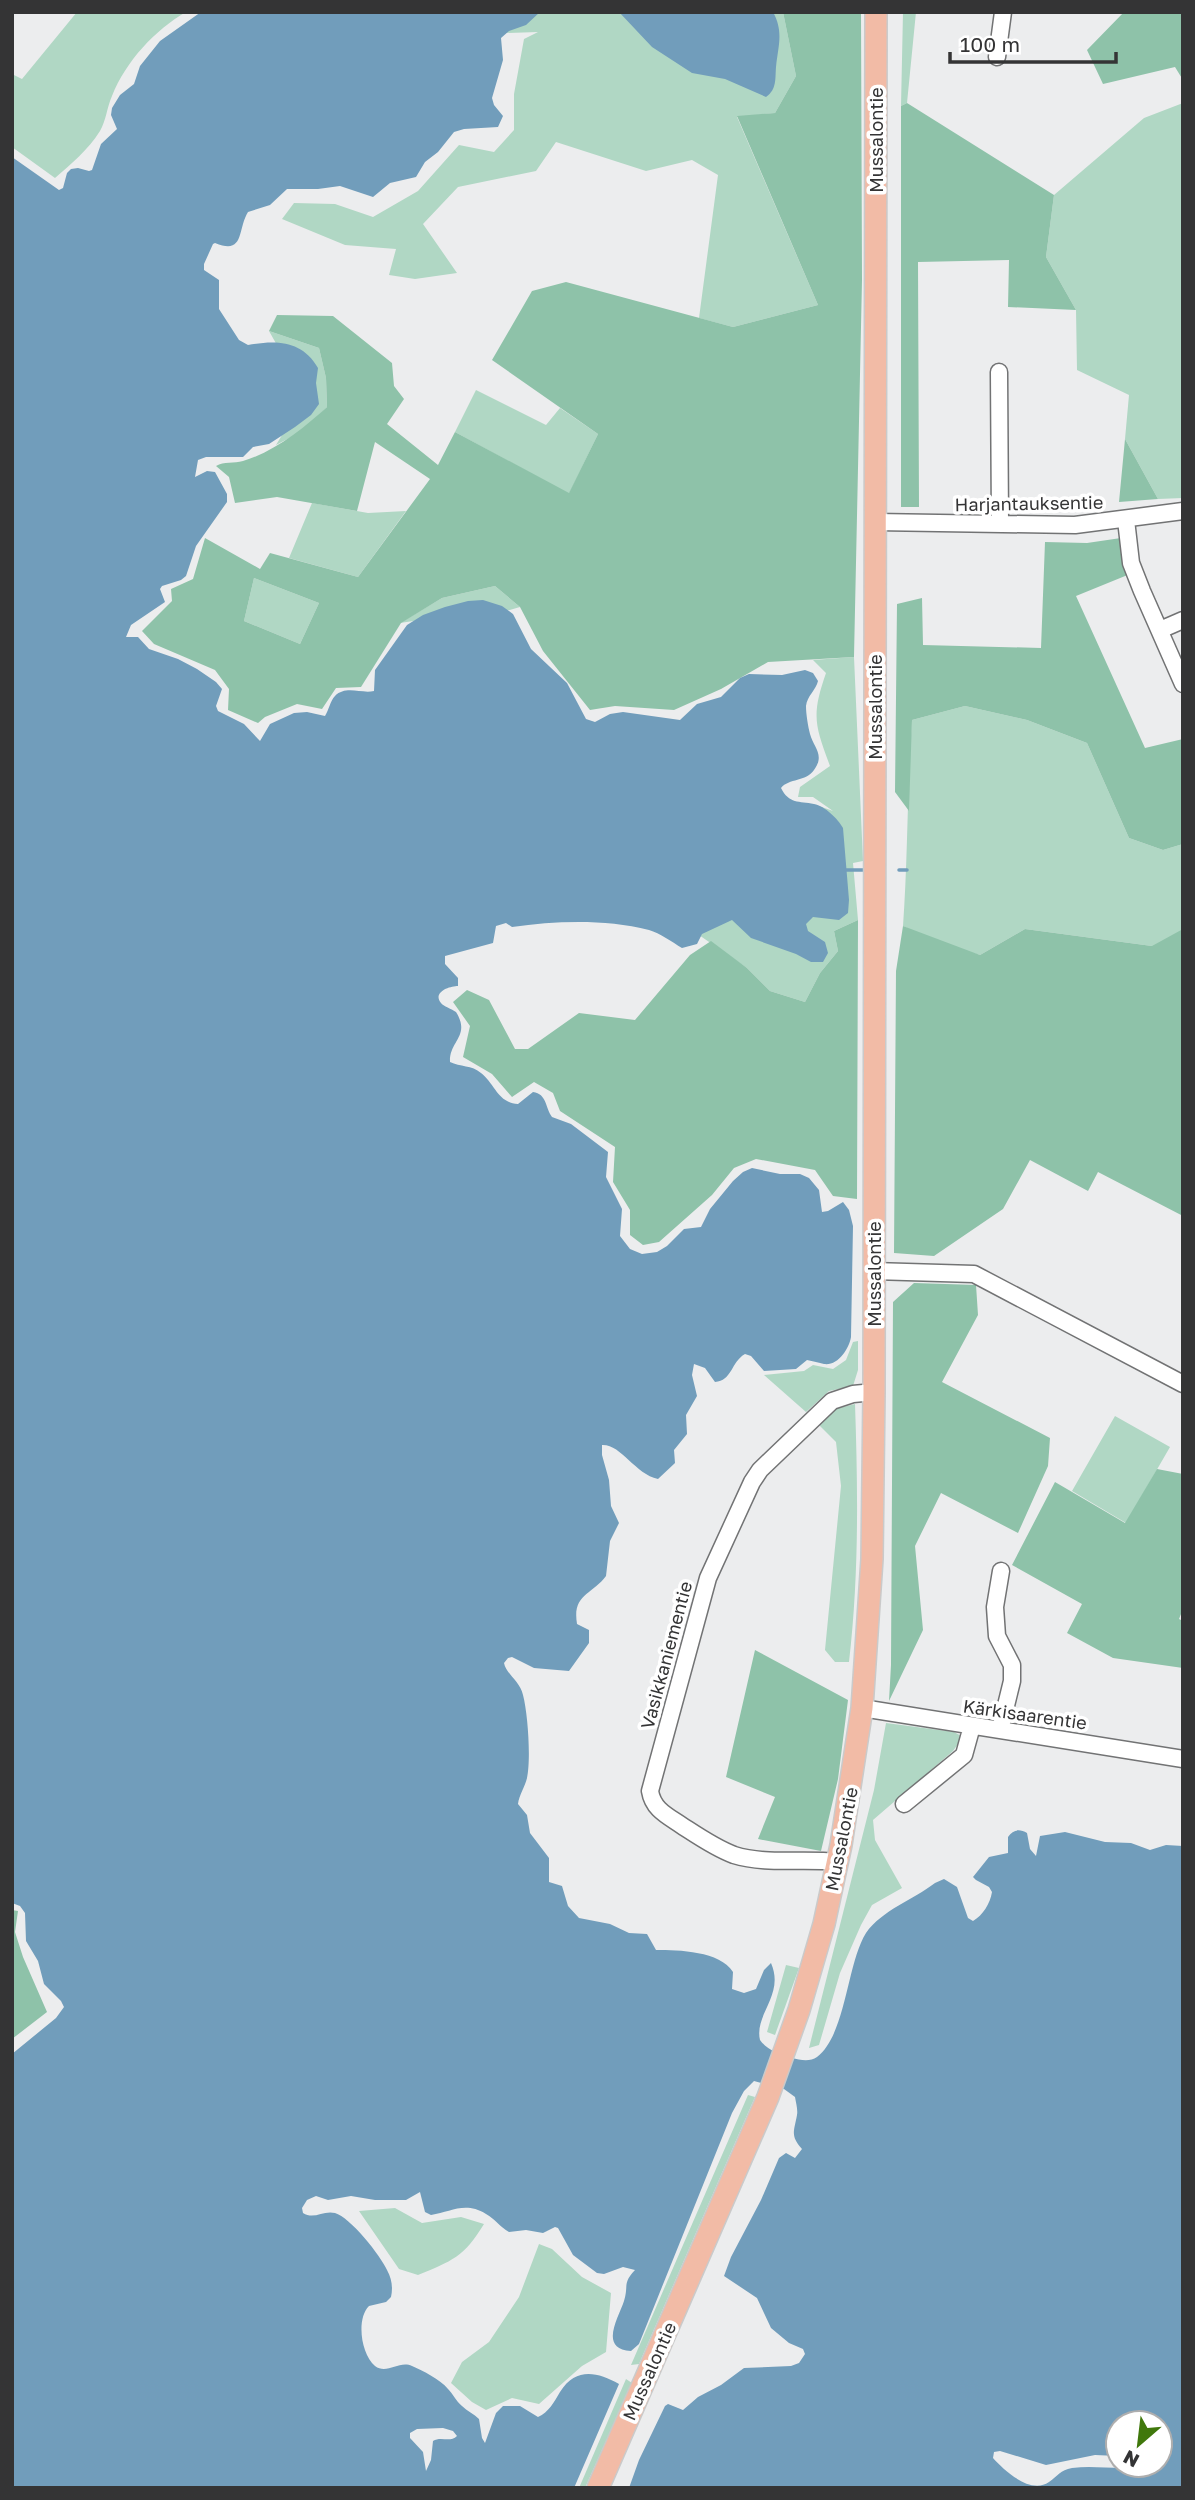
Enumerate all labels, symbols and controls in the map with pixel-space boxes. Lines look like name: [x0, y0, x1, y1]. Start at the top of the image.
scale bar: [950, 21, 1116, 65]
text: 100 m: [960, 31, 1020, 57]
street label: Mussalontie: [865, 87, 887, 193]
street label: Harjantauksentie: [955, 491, 1103, 515]
street label: Mussalontie: [864, 654, 886, 760]
street label: Mussalontie: [863, 1221, 885, 1327]
street label: Vasikkaniementie: [636, 1579, 696, 1731]
street label: Kärkisaarentie: [962, 1694, 1088, 1734]
street label: Mussalontie: [820, 1785, 862, 1893]
street label: Mussalontie: [618, 2318, 680, 2424]
north arrow: [1104, 2409, 1174, 2479]
text: N: [1119, 2446, 1143, 2473]

